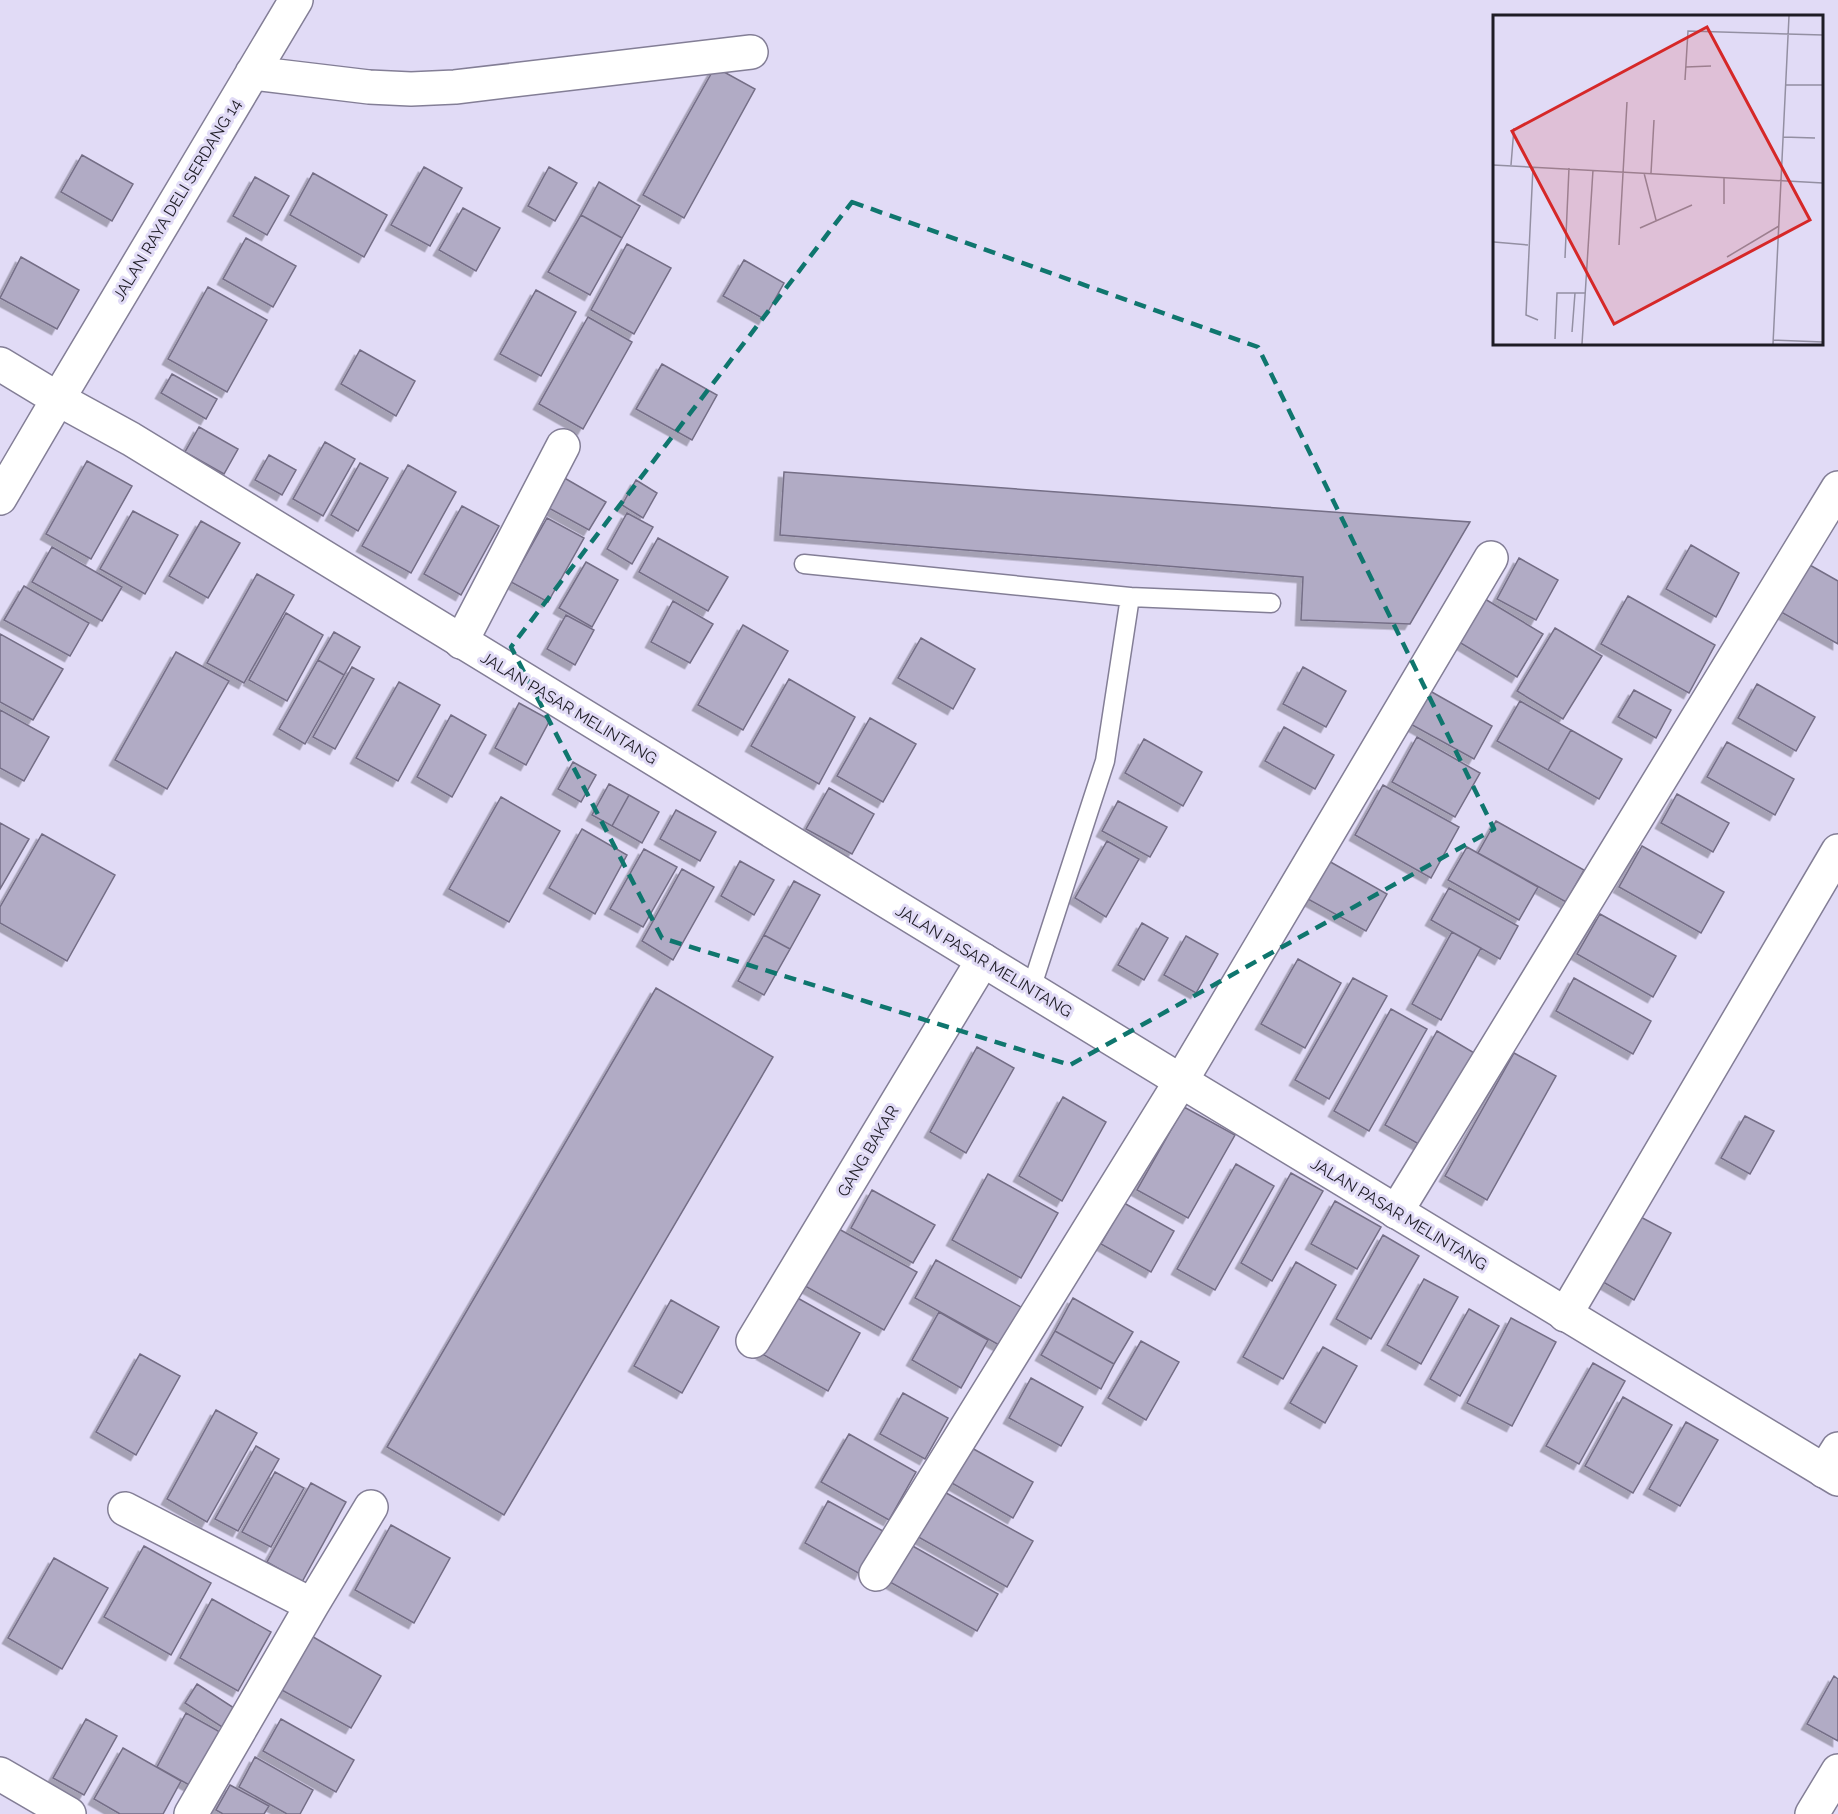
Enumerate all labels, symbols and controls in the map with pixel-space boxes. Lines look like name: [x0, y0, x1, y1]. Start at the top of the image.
inset map: [1493, 15, 1823, 345]
street label: JALAN RAYA DELI SERDANG 14: [109, 95, 245, 304]
street label: JALAN PASAR MELINTANG: [477, 648, 661, 768]
street label: JALAN PASAR MELINTANG: [892, 901, 1076, 1021]
street label: GANG BAKAR: [833, 1102, 903, 1200]
street label: JALAN PASAR MELINTANG: [1307, 1154, 1491, 1274]

